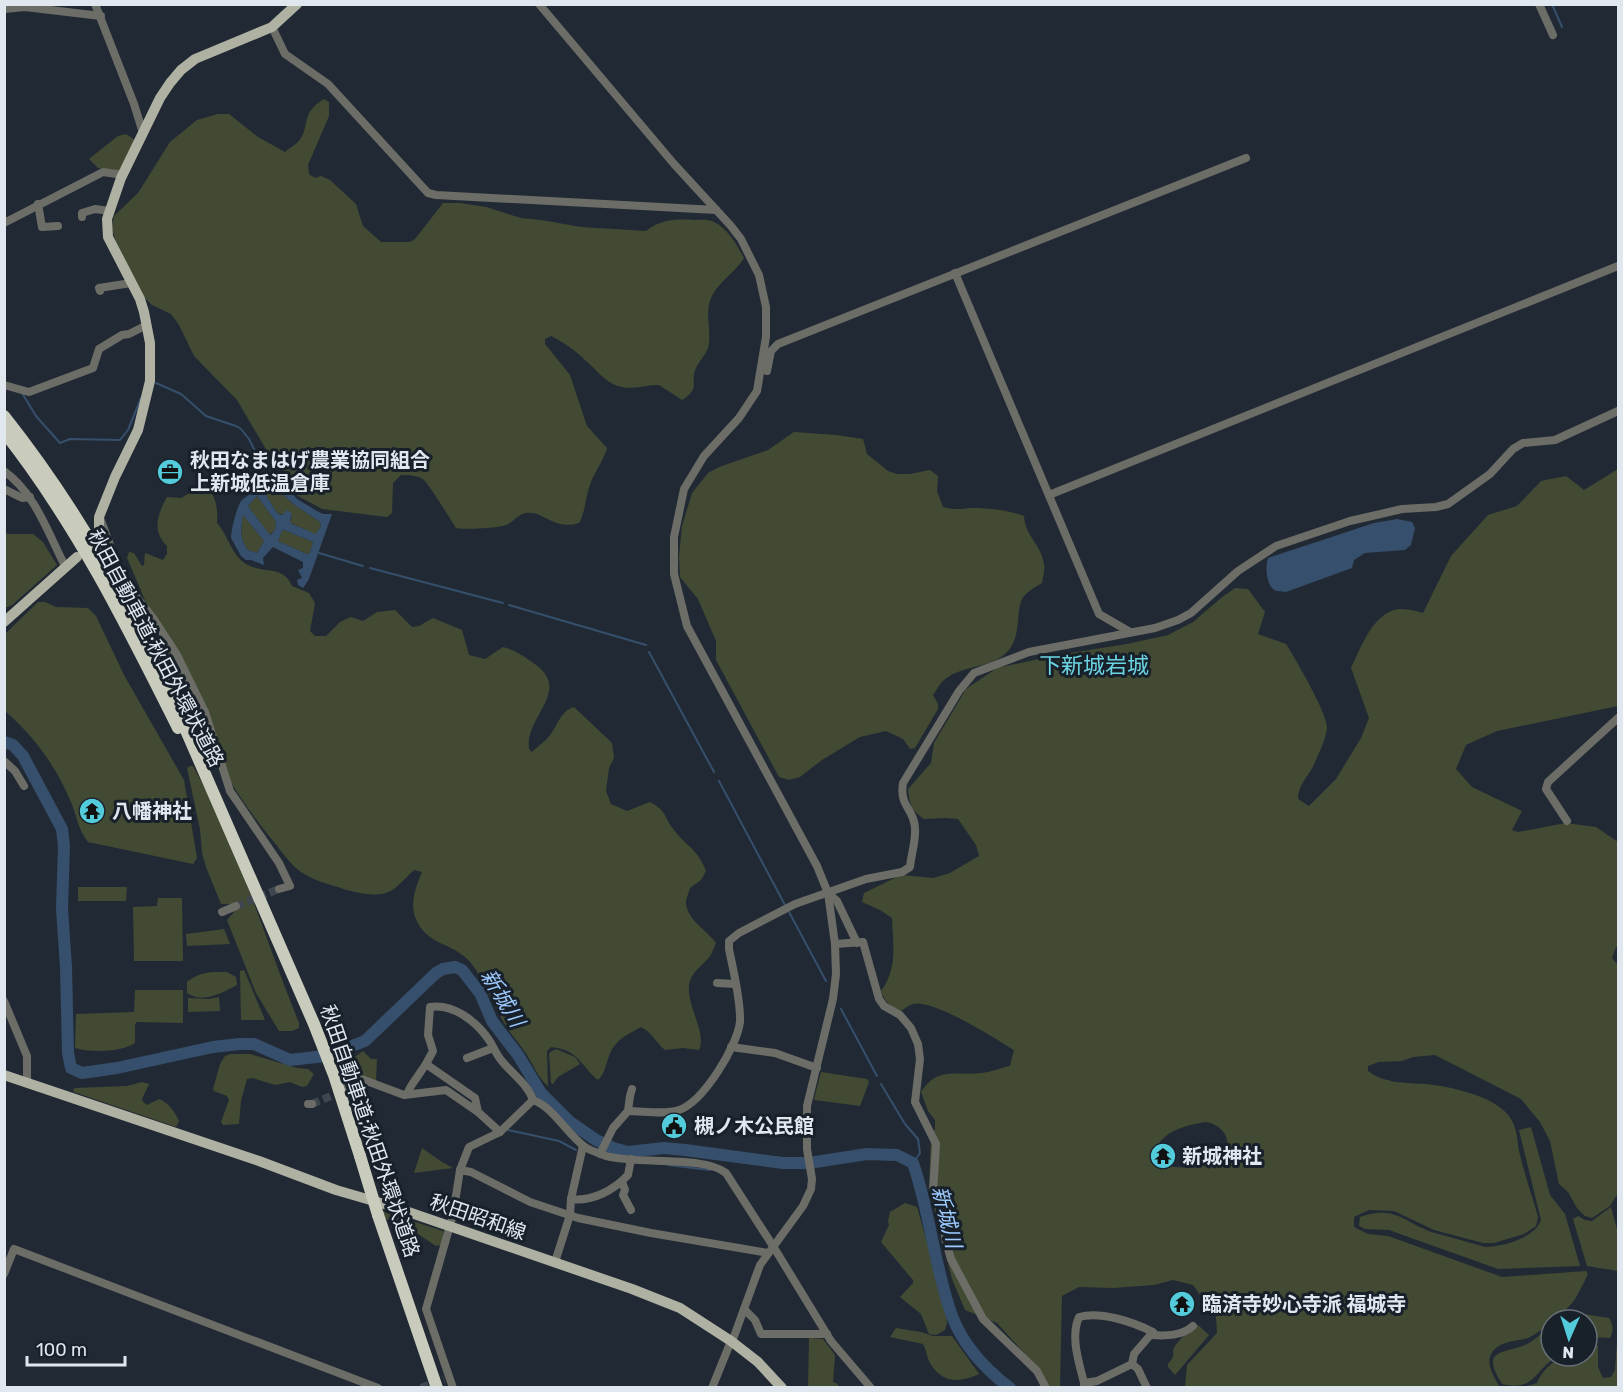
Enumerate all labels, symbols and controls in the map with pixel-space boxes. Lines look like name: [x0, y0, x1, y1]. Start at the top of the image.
place label: 秋田なまはげ農業協同組合 上新城低温倉庫: [190, 448, 430, 495]
office icon: 秋田なまはげ農業協同組合 上新城低温倉庫: [155, 457, 185, 487]
street label: 秋田自動車道;秋田外環状道路: [83, 525, 229, 771]
district label: 下新城岩城: [1039, 652, 1149, 679]
temple icon: 八幡神社: [77, 796, 107, 826]
place label: 八幡神社: [112, 799, 192, 823]
water label: 新城川: [476, 965, 531, 1033]
street label: 秋田自動車道;秋田外環状道路: [315, 1002, 425, 1260]
public building icon: 槻ノ木公民館: [659, 1111, 689, 1141]
place label: 槻ノ木公民館: [694, 1114, 814, 1138]
temple icon: 新城神社: [1148, 1141, 1178, 1171]
place label: 新城神社: [1182, 1144, 1262, 1168]
water label: 新城川: [927, 1183, 967, 1253]
street label: 秋田昭和線: [427, 1189, 529, 1245]
temple icon: 臨済寺妙心寺派 福城寺: [1167, 1289, 1197, 1319]
place label: 臨済寺妙心寺派 福城寺: [1202, 1292, 1406, 1316]
north arrow: [1539, 1308, 1599, 1368]
scale bar: [27, 1329, 124, 1367]
text: 100 m: [36, 1339, 87, 1361]
text: N: [1562, 1343, 1574, 1362]

